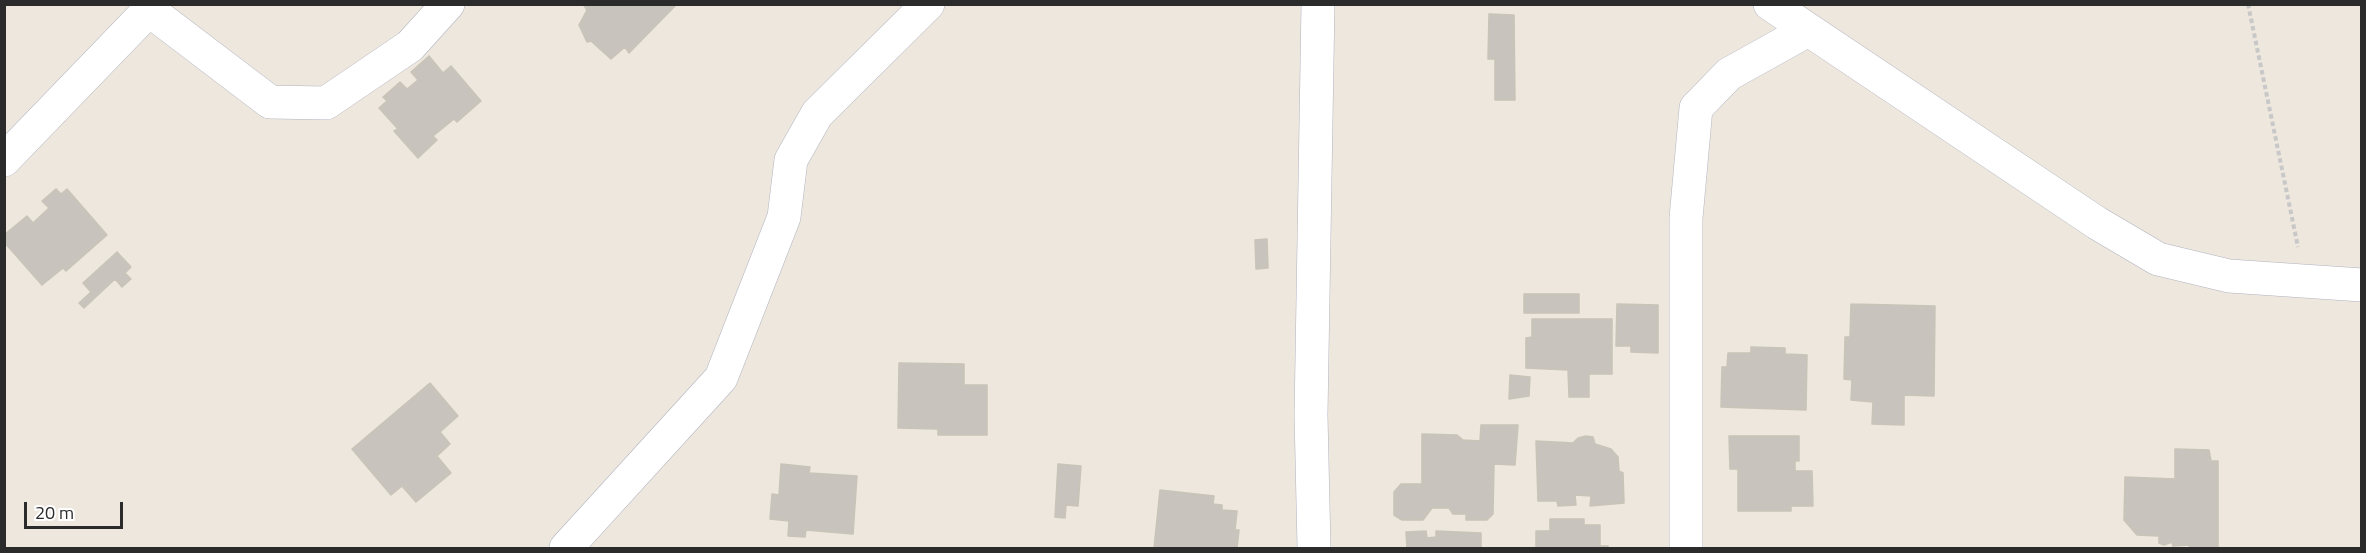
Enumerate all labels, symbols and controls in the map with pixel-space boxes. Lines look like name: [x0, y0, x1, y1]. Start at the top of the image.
scale bar: [27, 490, 126, 528]
text: 20 m: [35, 499, 74, 526]

